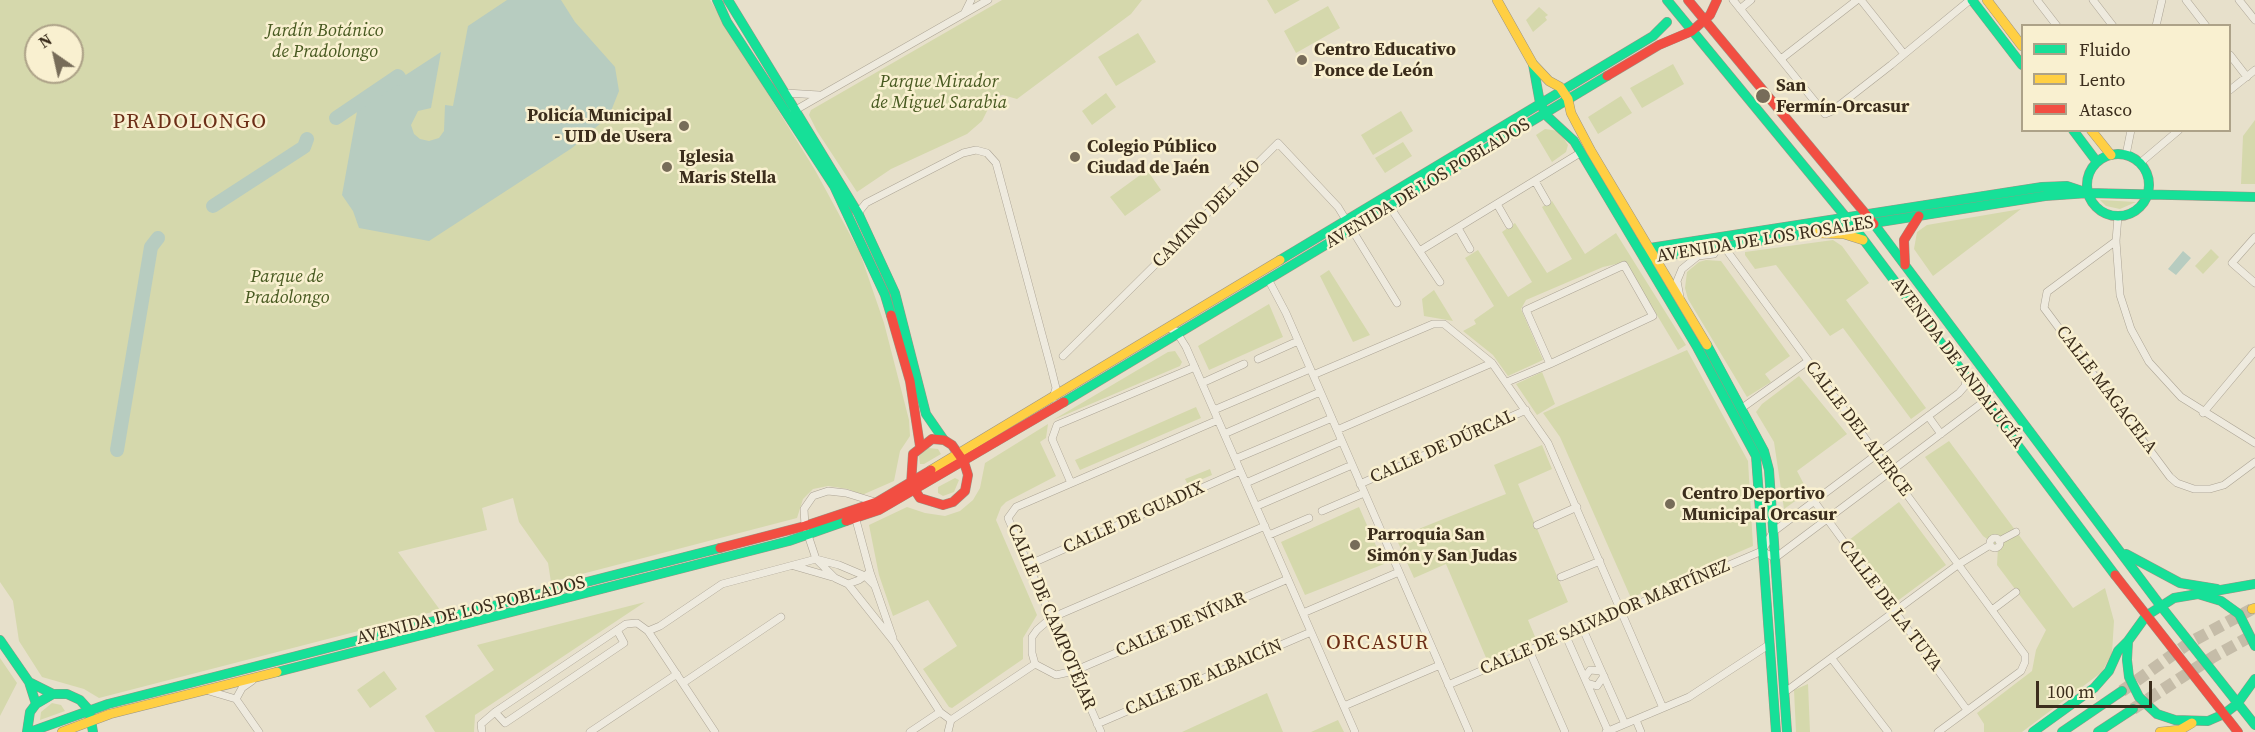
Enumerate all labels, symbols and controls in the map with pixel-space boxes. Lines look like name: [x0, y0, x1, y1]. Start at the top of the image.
park label: Jardín Botánico de Pradolongo: [266, 20, 384, 63]
north arrow: [24, 24, 84, 84]
legend: [2021, 24, 2231, 132]
text: N: [34, 28, 56, 53]
text: Fluido: [2079, 37, 2131, 62]
place label: Centro Educativo Ponce de León: [1314, 39, 1456, 82]
marker: Centro Educativo Ponce de León: [1295, 53, 1309, 67]
text: Lento: [2079, 67, 2125, 92]
park label: Parque Mirador de Miguel Sarabia: [871, 71, 1007, 113]
place label: San Fermín-Orcasur: [1776, 75, 1909, 118]
marker: San Fermín-Orcasur: [1754, 87, 1772, 105]
text: Atasco: [2079, 97, 2132, 122]
place label: Policía Municipal - UID de Usera: [527, 105, 672, 148]
district label: PRADOLONGO: [112, 110, 268, 136]
street label: AVENIDA DE LOS POBLADOS: [1322, 114, 1534, 254]
marker: Policía Municipal - UID de Usera: [677, 119, 691, 133]
place label: Colegio Público Ciudad de Jaén: [1087, 136, 1217, 178]
place label: Iglesia Maris Stella: [679, 146, 776, 188]
marker: Colegio Público Ciudad de Jaén: [1068, 150, 1082, 164]
street label: CAMINO DEL RÍO: [1148, 155, 1266, 273]
marker: Iglesia Maris Stella: [660, 160, 674, 174]
street label: AVENIDA DE LOS ROSALES: [1655, 212, 1875, 268]
park label: Parque de Pradolongo: [245, 266, 329, 308]
street label: AVENIDA DE ANDALUCÍA: [1886, 273, 2028, 453]
street label: CALLE MAGACELA: [2051, 322, 2161, 458]
street label: CALLE DEL ALERCE: [1800, 357, 1916, 501]
street label: CALLE DE DÚRCAL: [1367, 405, 1519, 489]
street label: CALLE DE GUADIX: [1060, 477, 1208, 559]
place label: Centro Deportivo Municipal Orcasur: [1682, 483, 1837, 526]
marker: Centro Deportivo Municipal Orcasur: [1663, 497, 1677, 511]
street label: CALLE DE CAMPOTÉJAR: [1002, 521, 1100, 713]
place label: Parroquia San Simón y San Judas: [1367, 524, 1517, 566]
street label: CALLE DE LA TUYA: [1834, 536, 1946, 676]
marker: Parroquia San Simón y San Judas: [1348, 538, 1362, 552]
street label: CALLE DE SALVADOR MARTÍNEZ: [1477, 556, 1733, 680]
street label: AVENIDA DE LOS POBLADOS: [354, 572, 588, 650]
street label: CALLE DE NÍVAR: [1113, 588, 1249, 662]
district label: ORCASUR: [1326, 631, 1430, 657]
street label: CALLE DE ALBAICÍN: [1122, 635, 1286, 721]
scale bar: [2039, 669, 2154, 707]
text: 100 m: [2047, 679, 2094, 704]

